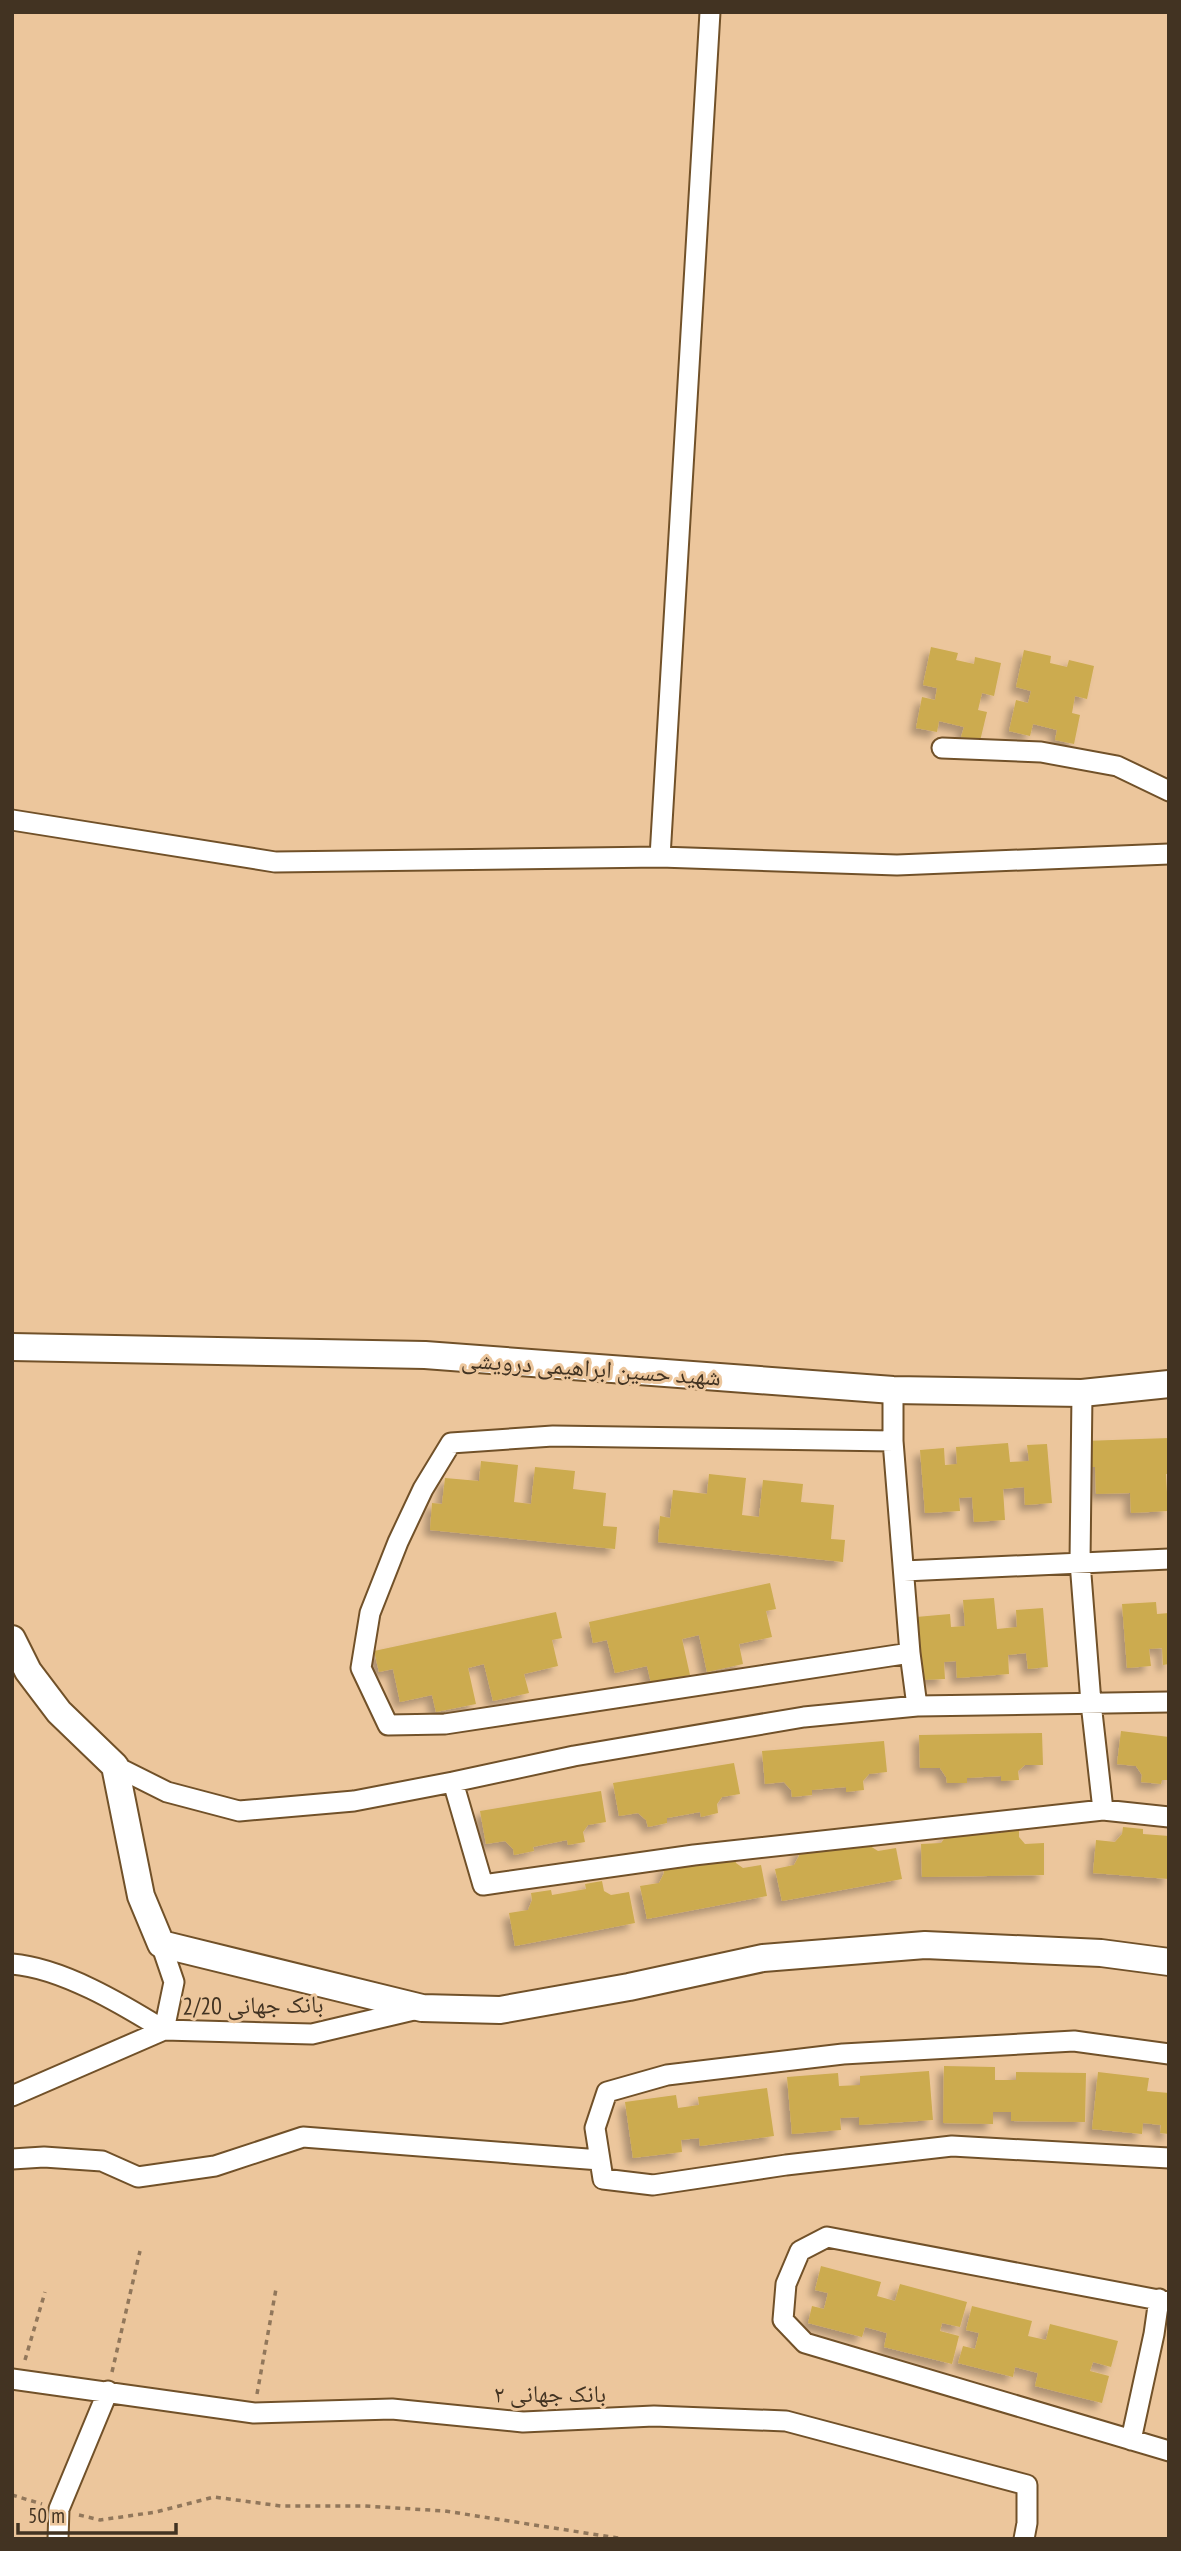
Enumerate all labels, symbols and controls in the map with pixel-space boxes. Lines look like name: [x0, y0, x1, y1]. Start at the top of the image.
street label: شهید حسین ابراهیمی درویشی: [460, 1343, 722, 1393]
street label: بانک جهانی 2/20: [182, 1988, 324, 2022]
street label: بانک جهانی ۲: [494, 2378, 606, 2409]
scale bar: [18, 2492, 175, 2536]
text: 50 m: [28, 2502, 65, 2529]

